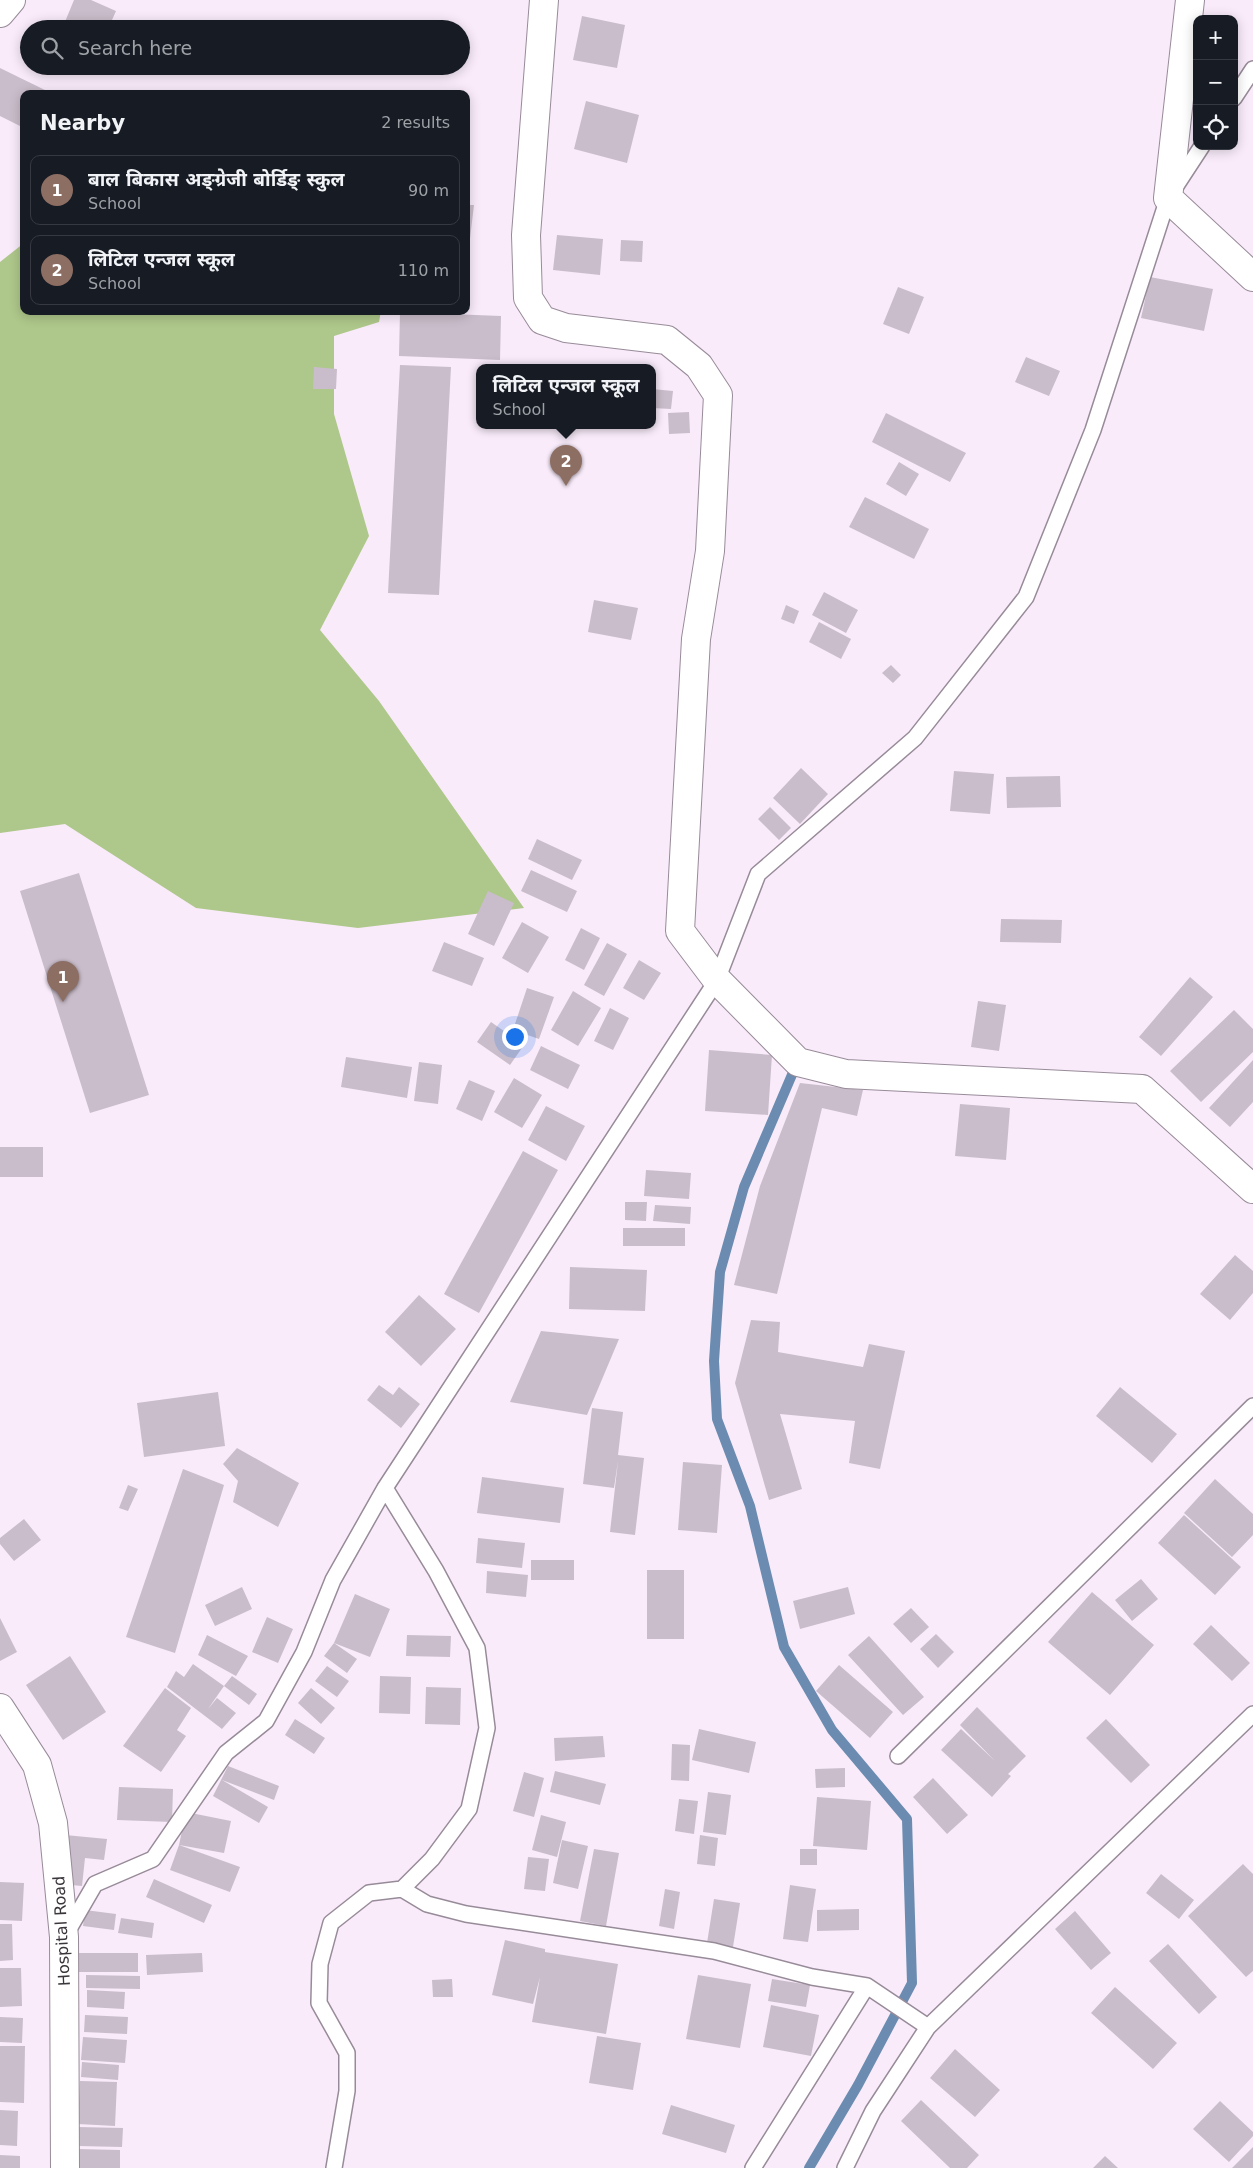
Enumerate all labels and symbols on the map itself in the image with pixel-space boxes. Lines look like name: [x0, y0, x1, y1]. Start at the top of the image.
pin: 2: [550, 445, 582, 486]
pin: 1: [47, 961, 79, 1002]
your location: [502, 1024, 528, 1050]
street label: Hospital Road: [49, 1875, 74, 1987]

